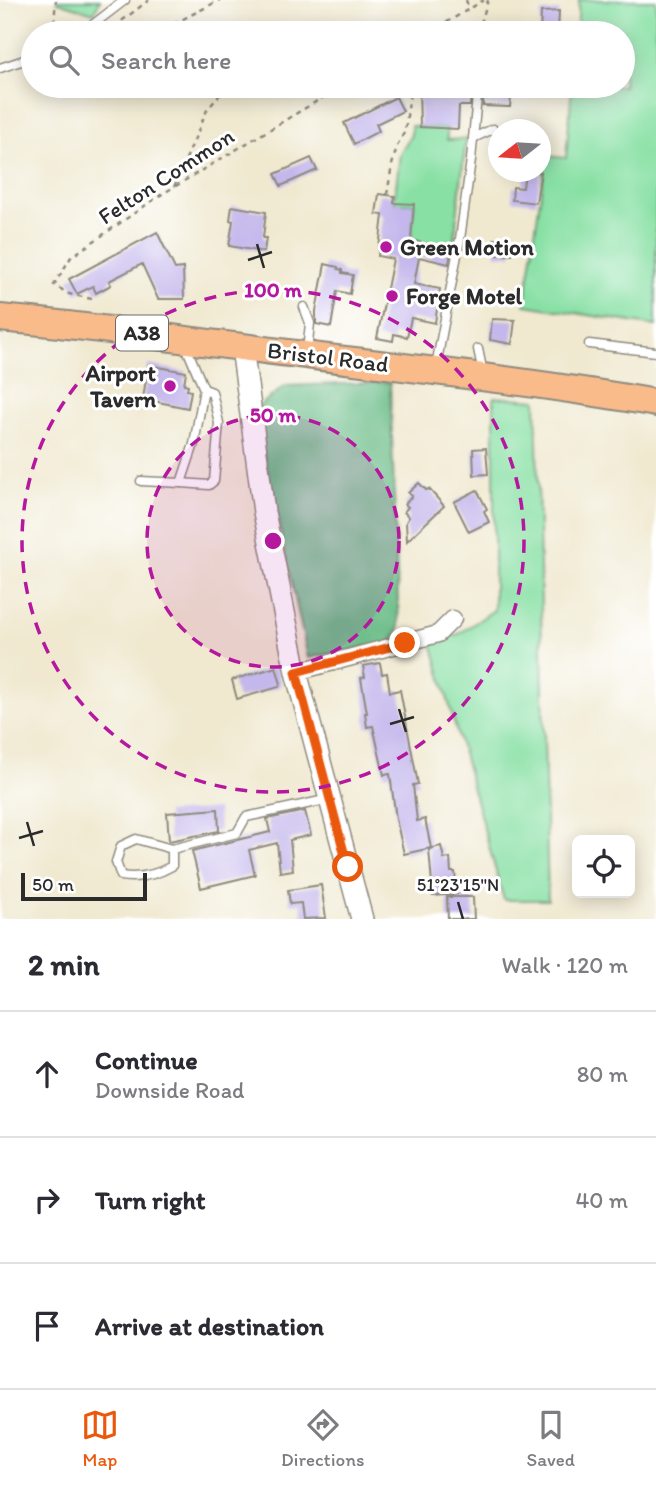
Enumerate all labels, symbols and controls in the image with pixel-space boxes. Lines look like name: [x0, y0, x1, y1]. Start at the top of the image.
search box: [21, 21, 635, 98]
icon: search: [45, 41, 83, 79]
text: Search here: [101, 44, 231, 76]
north arrow: [488, 119, 551, 182]
street label: Felton Common: [93, 122, 239, 230]
place label: Green Motion: [400, 233, 535, 261]
marker: Green Motion: [378, 239, 394, 255]
text: 100 m: [244, 277, 302, 302]
place label: Forge Motel: [406, 282, 523, 310]
marker: Forge Motel: [384, 288, 400, 304]
road number: A38: [116, 316, 168, 350]
street label: Bristol Road: [266, 336, 390, 378]
place label: Airport Tavern: [84, 359, 157, 413]
marker: Airport Tavern: [162, 378, 178, 394]
text: 50 m: [250, 402, 297, 427]
centre of rings: [261, 529, 285, 553]
route end: [389, 627, 420, 658]
map controls: [572, 835, 635, 898]
button: locate: [572, 835, 635, 898]
route start: [332, 851, 363, 882]
scale bar: [21, 870, 147, 902]
text: 50 m: [32, 873, 74, 896]
text: 51°23'15"N: [417, 874, 499, 896]
text: 2 min: [28, 946, 99, 983]
text: Walk · 120 m: [502, 951, 628, 979]
text: Continue: [95, 1044, 198, 1076]
icon: ahead: [28, 1055, 66, 1093]
text: 80 m: [577, 1060, 628, 1088]
text: Downside Road: [95, 1076, 244, 1104]
icon: right: [28, 1181, 66, 1219]
text: Turn right: [95, 1184, 206, 1216]
text: 40 m: [575, 1186, 628, 1214]
icon: arrive: [28, 1307, 66, 1345]
text: Arrive at destination: [95, 1310, 324, 1342]
tab: Map: [81, 1406, 119, 1471]
tab: Directions: [281, 1406, 365, 1471]
tab: Saved: [527, 1406, 575, 1471]

